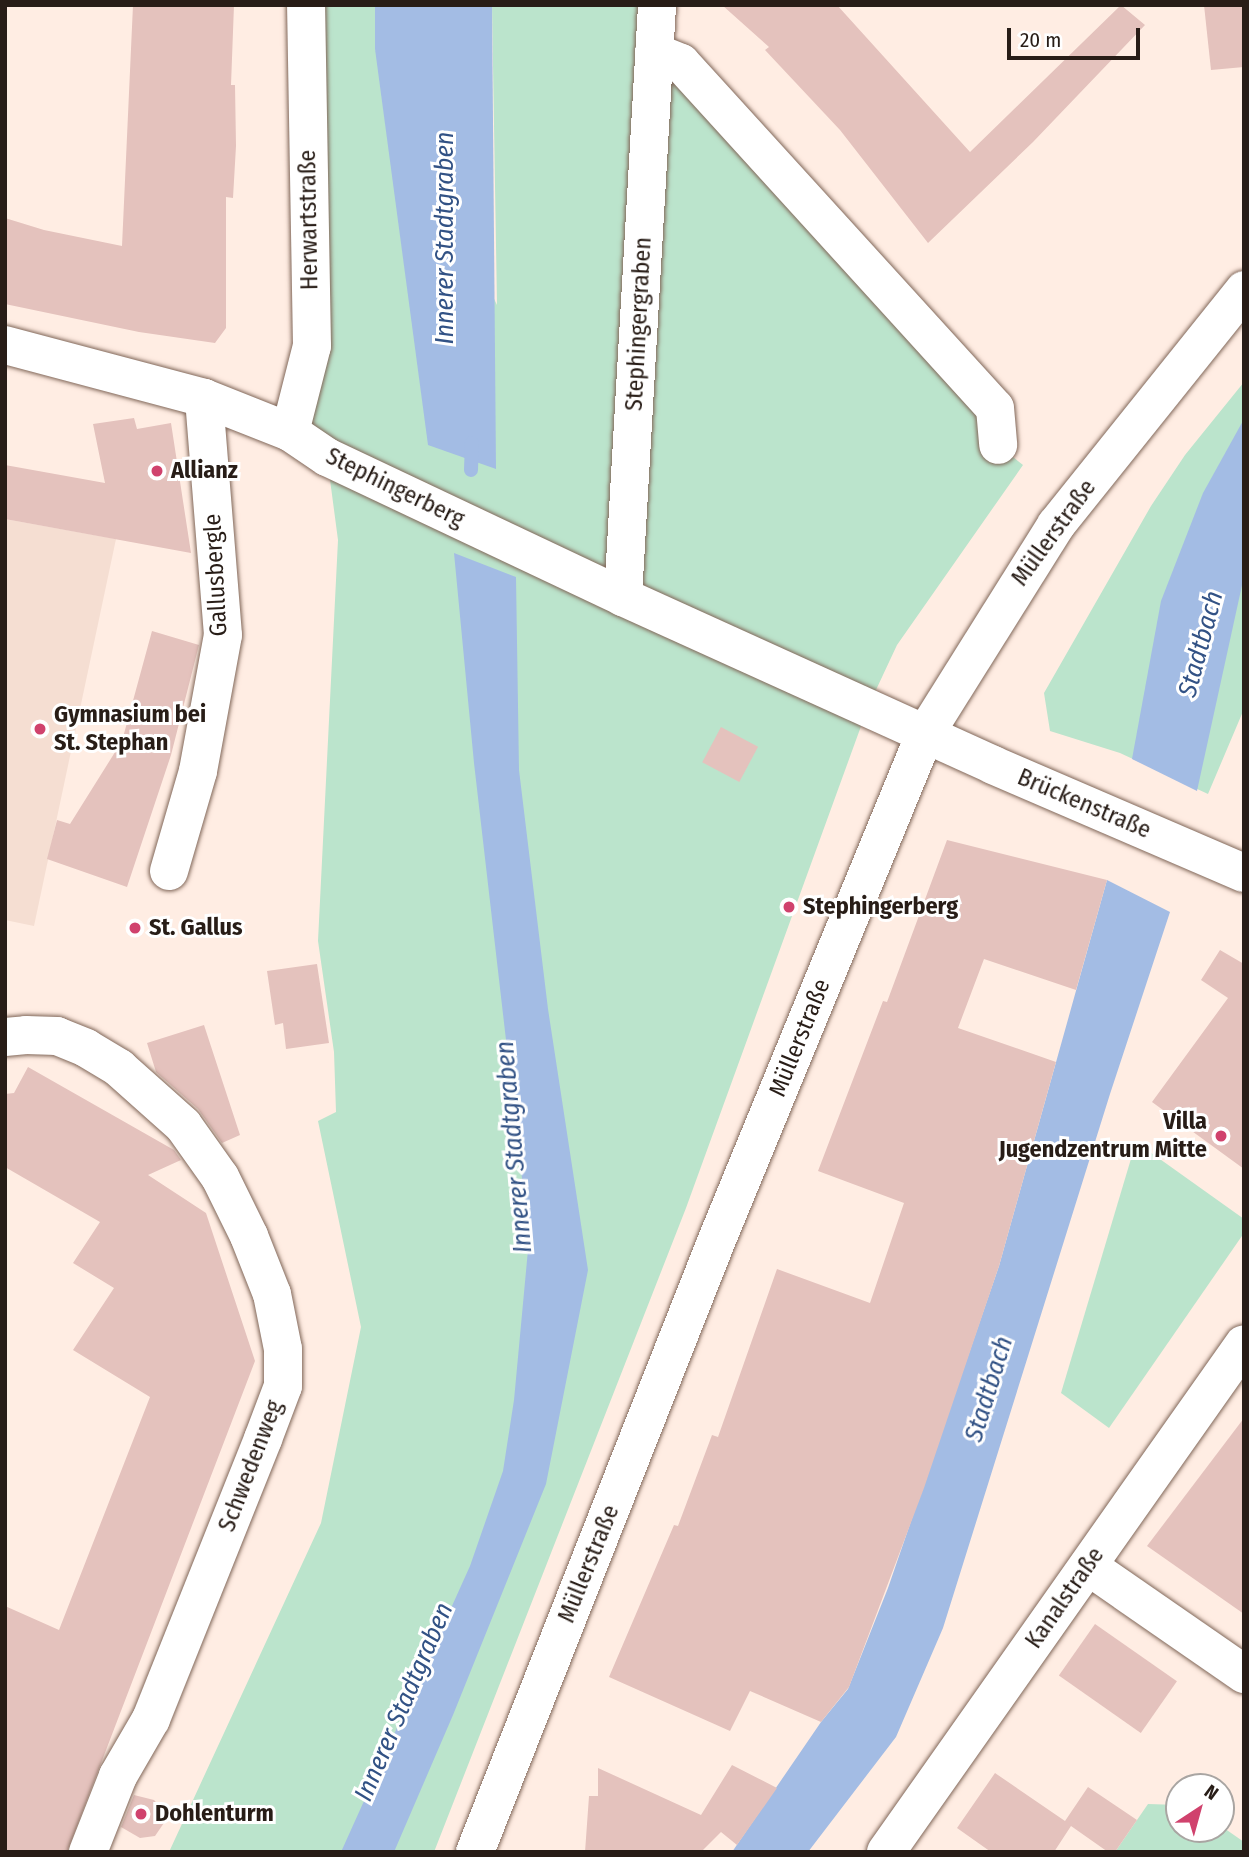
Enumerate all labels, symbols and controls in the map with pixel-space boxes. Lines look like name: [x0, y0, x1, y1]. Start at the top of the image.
scale bar: [1011, 14, 1144, 58]
text: 20 m: [1020, 27, 1061, 53]
water label: Innerer Stadtgraben: [429, 132, 461, 344]
street label: Herwartstraße: [293, 150, 325, 290]
street label: Stephingergraben: [620, 236, 658, 412]
street label: Stephingerberg: [321, 442, 469, 534]
place label: Allianz: [171, 457, 238, 485]
marker: Allianz: [149, 463, 165, 479]
street label: Müllerstraße: [1006, 474, 1102, 592]
street label: Gallusbergle: [198, 513, 234, 637]
water label: Stadtbach: [1172, 588, 1230, 700]
place label: Gymnasium bei St. Stephan: [54, 701, 206, 757]
marker: Gymnasium bei St. Stephan: [32, 721, 48, 737]
street label: Brückenstraße: [1013, 763, 1155, 845]
place label: Stephingerberg: [803, 893, 958, 921]
marker: Stephingerberg: [781, 899, 797, 915]
place label: St. Gallus: [149, 914, 243, 942]
marker: St. Gallus: [127, 920, 143, 936]
street label: Müllerstraße: [763, 975, 837, 1101]
water label: Innerer Stadtgraben: [489, 1040, 539, 1254]
place label: Villa Jugendzentrum Mitte: [999, 1108, 1207, 1164]
marker: Villa Jugendzentrum Mitte: [1213, 1128, 1229, 1144]
water label: Stadtbach: [958, 1333, 1020, 1445]
street label: Schwedenweg: [213, 1396, 289, 1536]
street label: Müllerstraße: [552, 1501, 626, 1627]
street label: Kanalstraße: [1020, 1542, 1110, 1654]
water label: Innerer Stadtgraben: [348, 1598, 460, 1806]
north arrow: [1165, 1773, 1235, 1843]
text: N: [1200, 1780, 1223, 1805]
place label: Dohlenturm: [155, 1800, 274, 1828]
marker: Dohlenturm: [133, 1806, 149, 1822]

